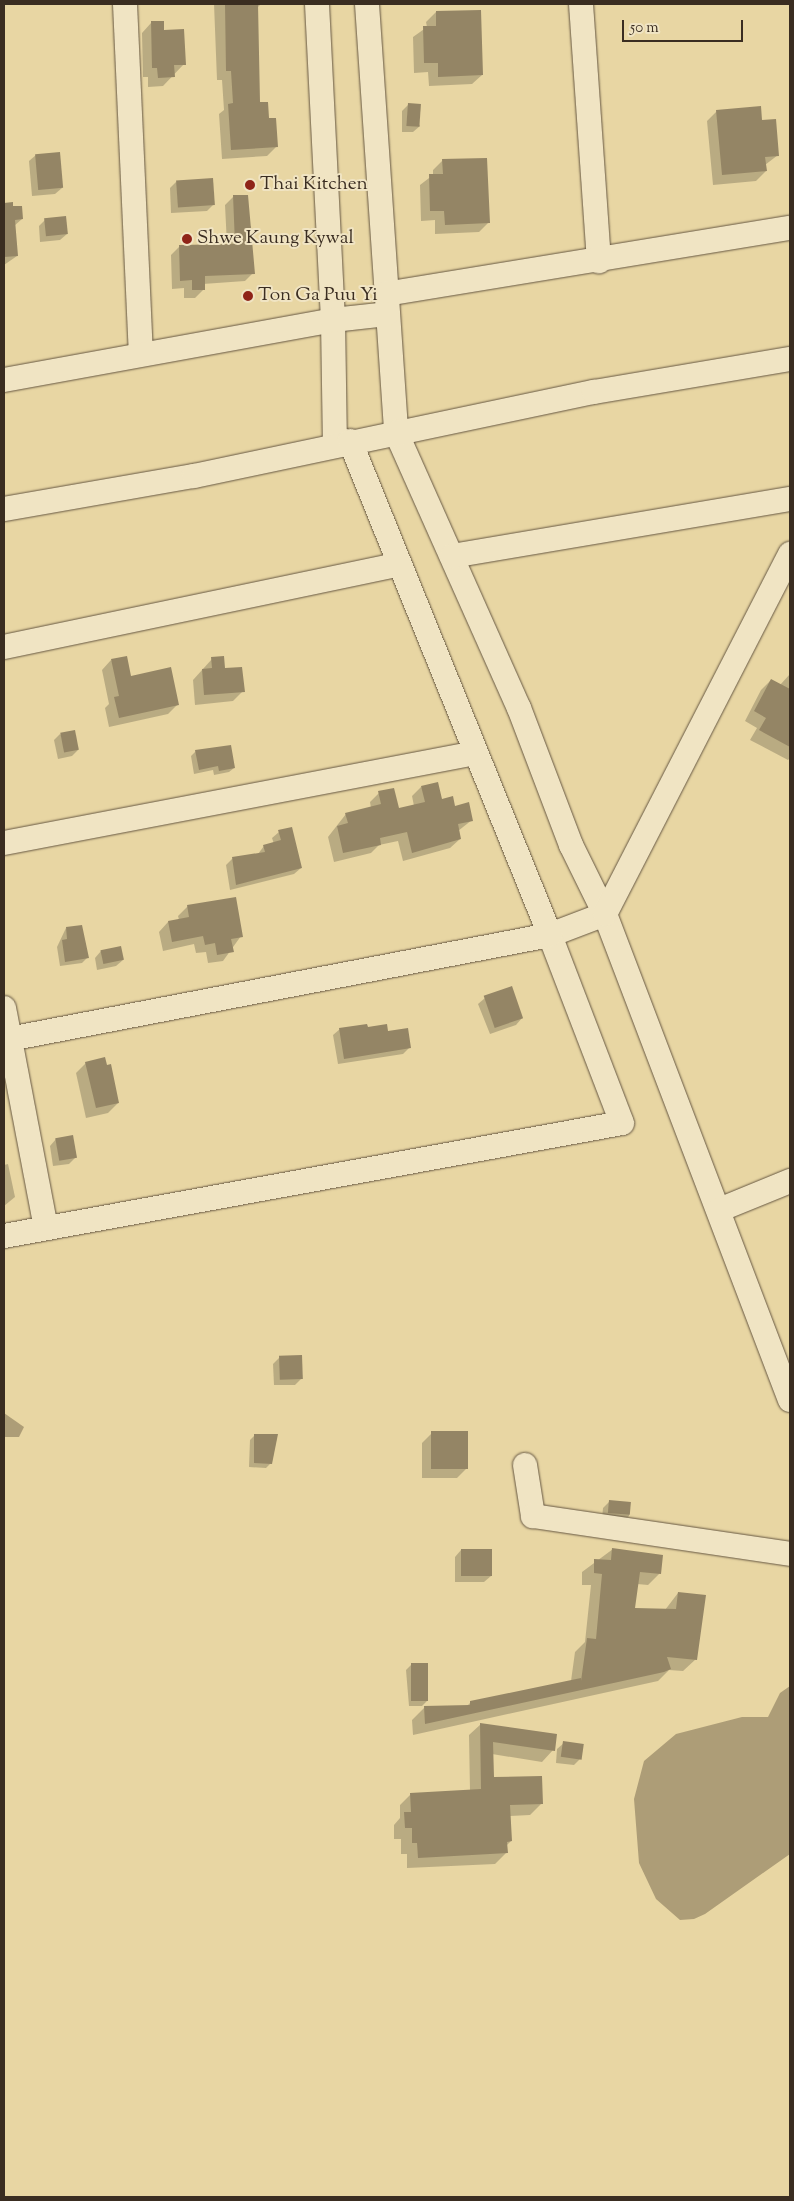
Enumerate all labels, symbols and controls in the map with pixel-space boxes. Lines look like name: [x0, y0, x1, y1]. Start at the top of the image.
scale bar: [624, 10, 745, 42]
text: 50 m: [630, 18, 659, 39]
place label: Thai Kitchen: [260, 174, 368, 196]
marker: Thai Kitchen: [244, 179, 256, 191]
place label: Shwe Kaung Kywal: [197, 228, 354, 250]
marker: Shwe Kaung Kywal: [181, 233, 193, 245]
place label: Ton Ga Puu Yi: [258, 285, 378, 307]
marker: Ton Ga Puu Yi: [242, 290, 254, 302]

